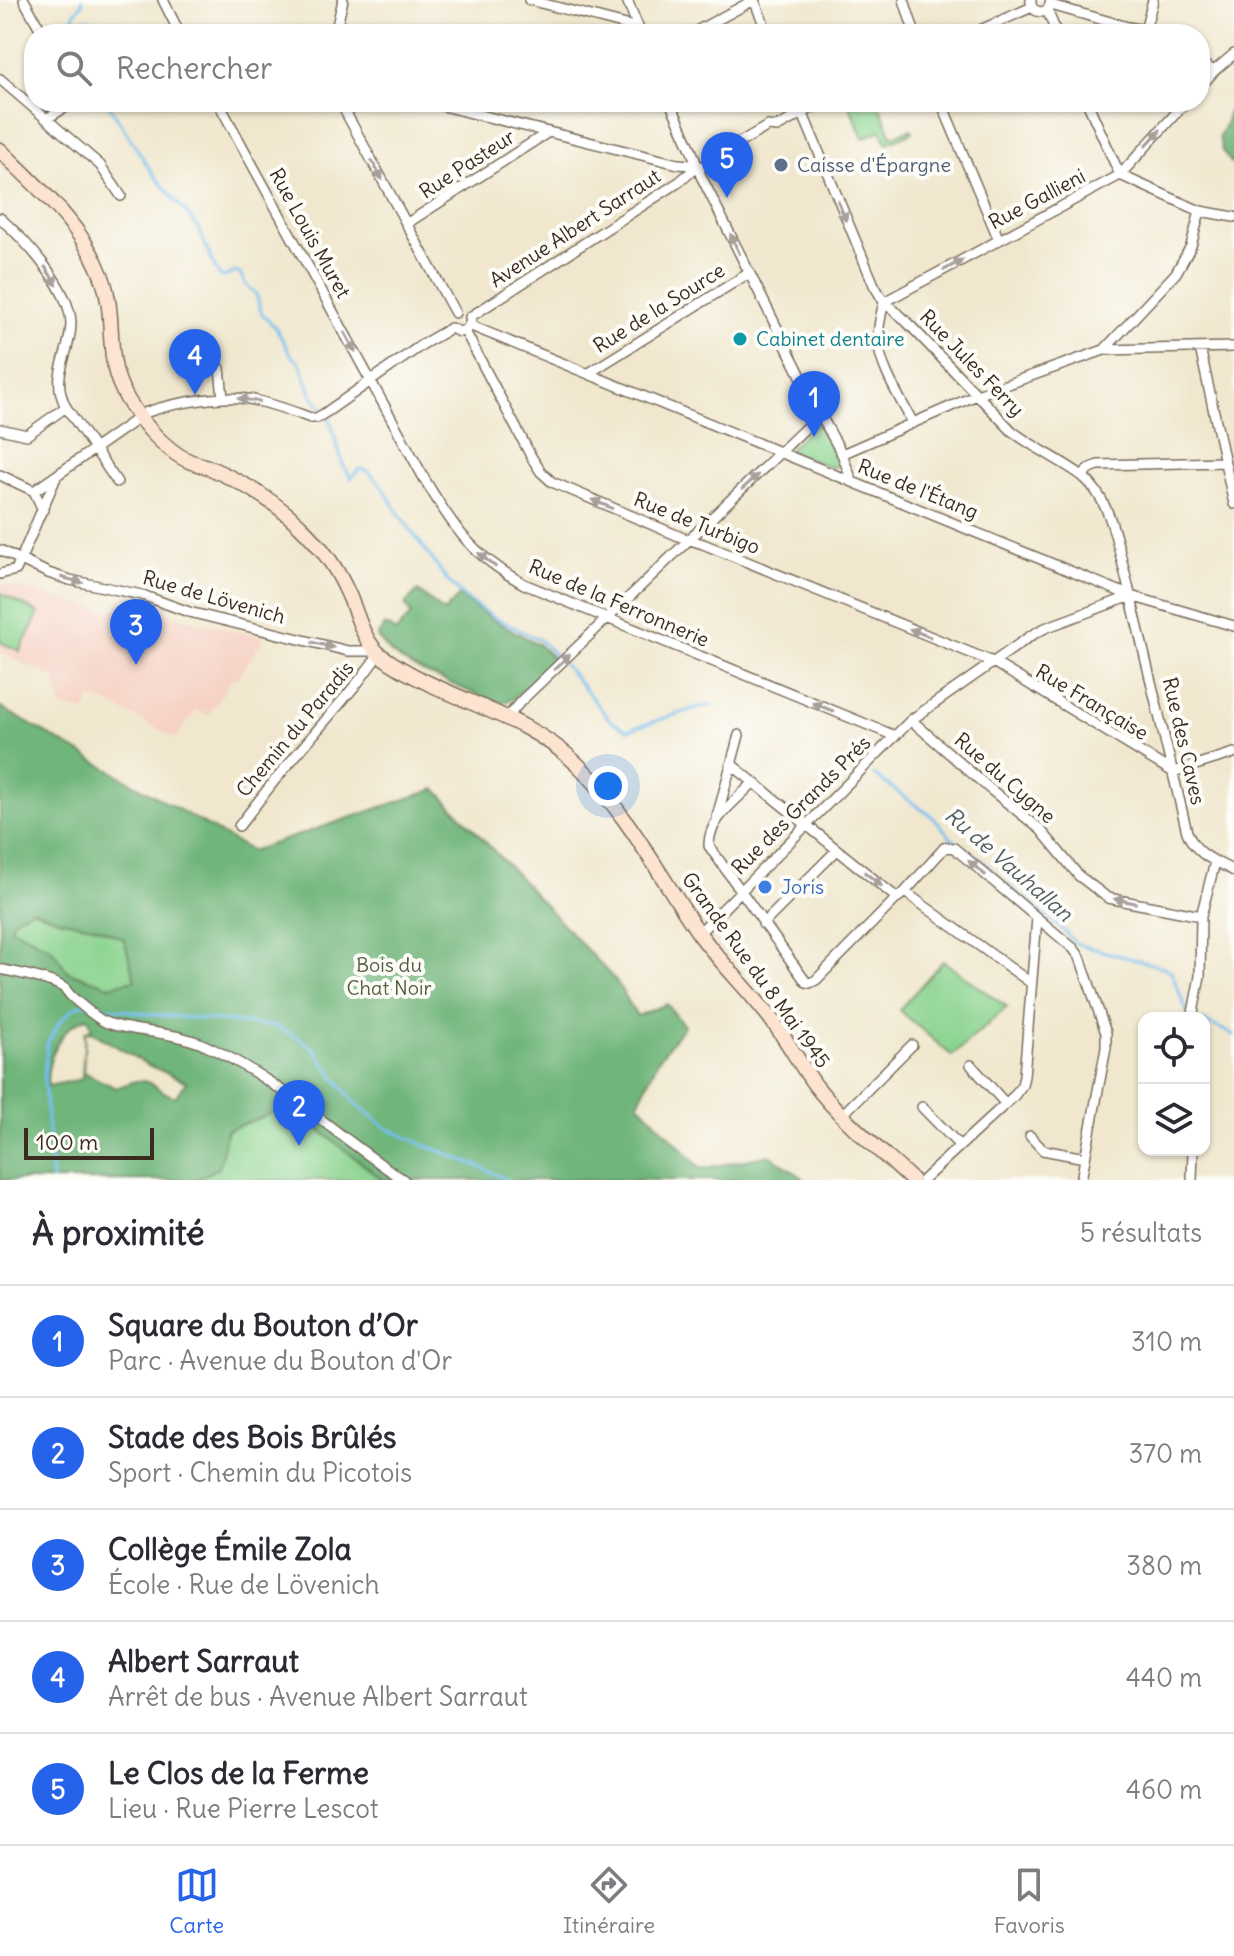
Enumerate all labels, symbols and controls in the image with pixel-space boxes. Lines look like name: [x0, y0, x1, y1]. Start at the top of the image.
search box: [24, 24, 1210, 112]
icon: search: [52, 46, 96, 90]
text: Rechercher: [116, 49, 272, 87]
street label: Rue Pasteur: [414, 123, 519, 204]
one-way arrow: [1144, 129, 1161, 149]
pin: 5: [701, 132, 753, 198]
place label: Caisse d'Épargne: [797, 152, 951, 177]
marker: Caisse d'Épargne: [772, 156, 790, 174]
one-way arrow: [370, 159, 384, 182]
street label: Avenue Albert Sarraut: [484, 163, 665, 292]
street label: Rue Gallieni: [984, 163, 1089, 234]
street label: Rue Louis Muret: [264, 164, 357, 302]
one-way arrow: [836, 199, 849, 222]
one-way arrow: [728, 233, 742, 256]
street label: Rue de la Source: [588, 257, 729, 358]
one-way arrow: [941, 258, 964, 272]
one-way arrow: [43, 266, 58, 287]
street label: Rue Jules Ferry: [915, 304, 1030, 421]
place label: Cabinet dentaire: [756, 326, 905, 351]
pin: 4: [169, 329, 221, 395]
marker: Cabinet dentaire: [731, 330, 749, 348]
one-way arrow: [342, 331, 356, 353]
pin: 1: [788, 371, 840, 437]
one-way arrow: [236, 393, 261, 406]
street label: Rue de l'Étang: [854, 453, 982, 524]
one-way arrow: [740, 473, 759, 491]
street label: Rue de Turbigo: [630, 486, 764, 559]
one-way arrow: [590, 497, 614, 510]
one-way arrow: [477, 552, 497, 569]
street label: Rue de la Ferronnerie: [525, 553, 713, 652]
street label: Rue de Lövenich: [140, 564, 288, 629]
one-way arrow: [59, 574, 84, 586]
pin: 3: [110, 599, 162, 665]
one-way arrow: [908, 626, 932, 639]
one-way arrow: [311, 639, 336, 652]
one-way arrow: [552, 653, 571, 672]
street label: Chemin du Paradis: [231, 656, 359, 802]
street label: Rue Française: [1031, 658, 1153, 745]
street label: Rue des Caves: [1158, 675, 1211, 807]
one-way arrow: [811, 700, 835, 713]
street label: Rue du Cygne: [950, 727, 1061, 828]
street label: Rue des Grands Prés: [726, 730, 875, 879]
your location: [588, 766, 628, 806]
water label: Ru de Vauhallan: [939, 801, 1080, 928]
one-way arrow: [967, 860, 987, 877]
street label: Grande Rue du 8 Mai 1945: [677, 867, 836, 1073]
one-way arrow: [863, 870, 883, 887]
place label: Joris: [781, 874, 824, 899]
marker: Joris: [756, 878, 774, 896]
one-way arrow: [1112, 895, 1137, 907]
park label: Bois du Chat Noir: [346, 952, 432, 1000]
map controls: [1138, 1012, 1210, 1156]
button: locate: [1138, 1012, 1210, 1084]
pin: 2: [273, 1080, 325, 1146]
button: layers: [1138, 1084, 1210, 1156]
scale bar: [24, 1124, 154, 1160]
text: 100 m: [36, 1128, 98, 1156]
text: À proximité: [32, 1211, 205, 1254]
text: 5 résultats: [1080, 1216, 1202, 1249]
text: Square du Bouton d’Or: [108, 1306, 418, 1344]
text: 1: [53, 1325, 63, 1358]
text: 310 m: [1131, 1325, 1202, 1358]
text: Parc · Avenue du Bouton d'Or: [108, 1344, 452, 1377]
text: Stade des Bois Brûlés: [108, 1418, 397, 1456]
text: 2: [51, 1437, 65, 1470]
text: 370 m: [1128, 1437, 1202, 1470]
text: Sport · Chemin du Picotois: [108, 1456, 412, 1489]
text: Collège Émile Zola: [108, 1530, 352, 1568]
text: 3: [51, 1549, 65, 1582]
text: 380 m: [1126, 1549, 1202, 1582]
text: École · Rue de Lövenich: [108, 1568, 380, 1601]
text: Albert Sarraut: [108, 1642, 299, 1680]
text: 4: [50, 1661, 66, 1694]
text: 440 m: [1126, 1661, 1202, 1694]
text: Arrêt de bus · Avenue Albert Sarraut: [108, 1680, 528, 1713]
text: Le Clos de la Ferme: [108, 1754, 369, 1792]
text: 5: [51, 1773, 65, 1806]
text: 460 m: [1126, 1773, 1202, 1806]
text: Lieu · Rue Pierre Lescot: [108, 1792, 378, 1825]
tab: Carte: [169, 1863, 224, 1939]
tab: Itinéraire: [563, 1863, 655, 1939]
tab: Favoris: [994, 1863, 1065, 1939]

